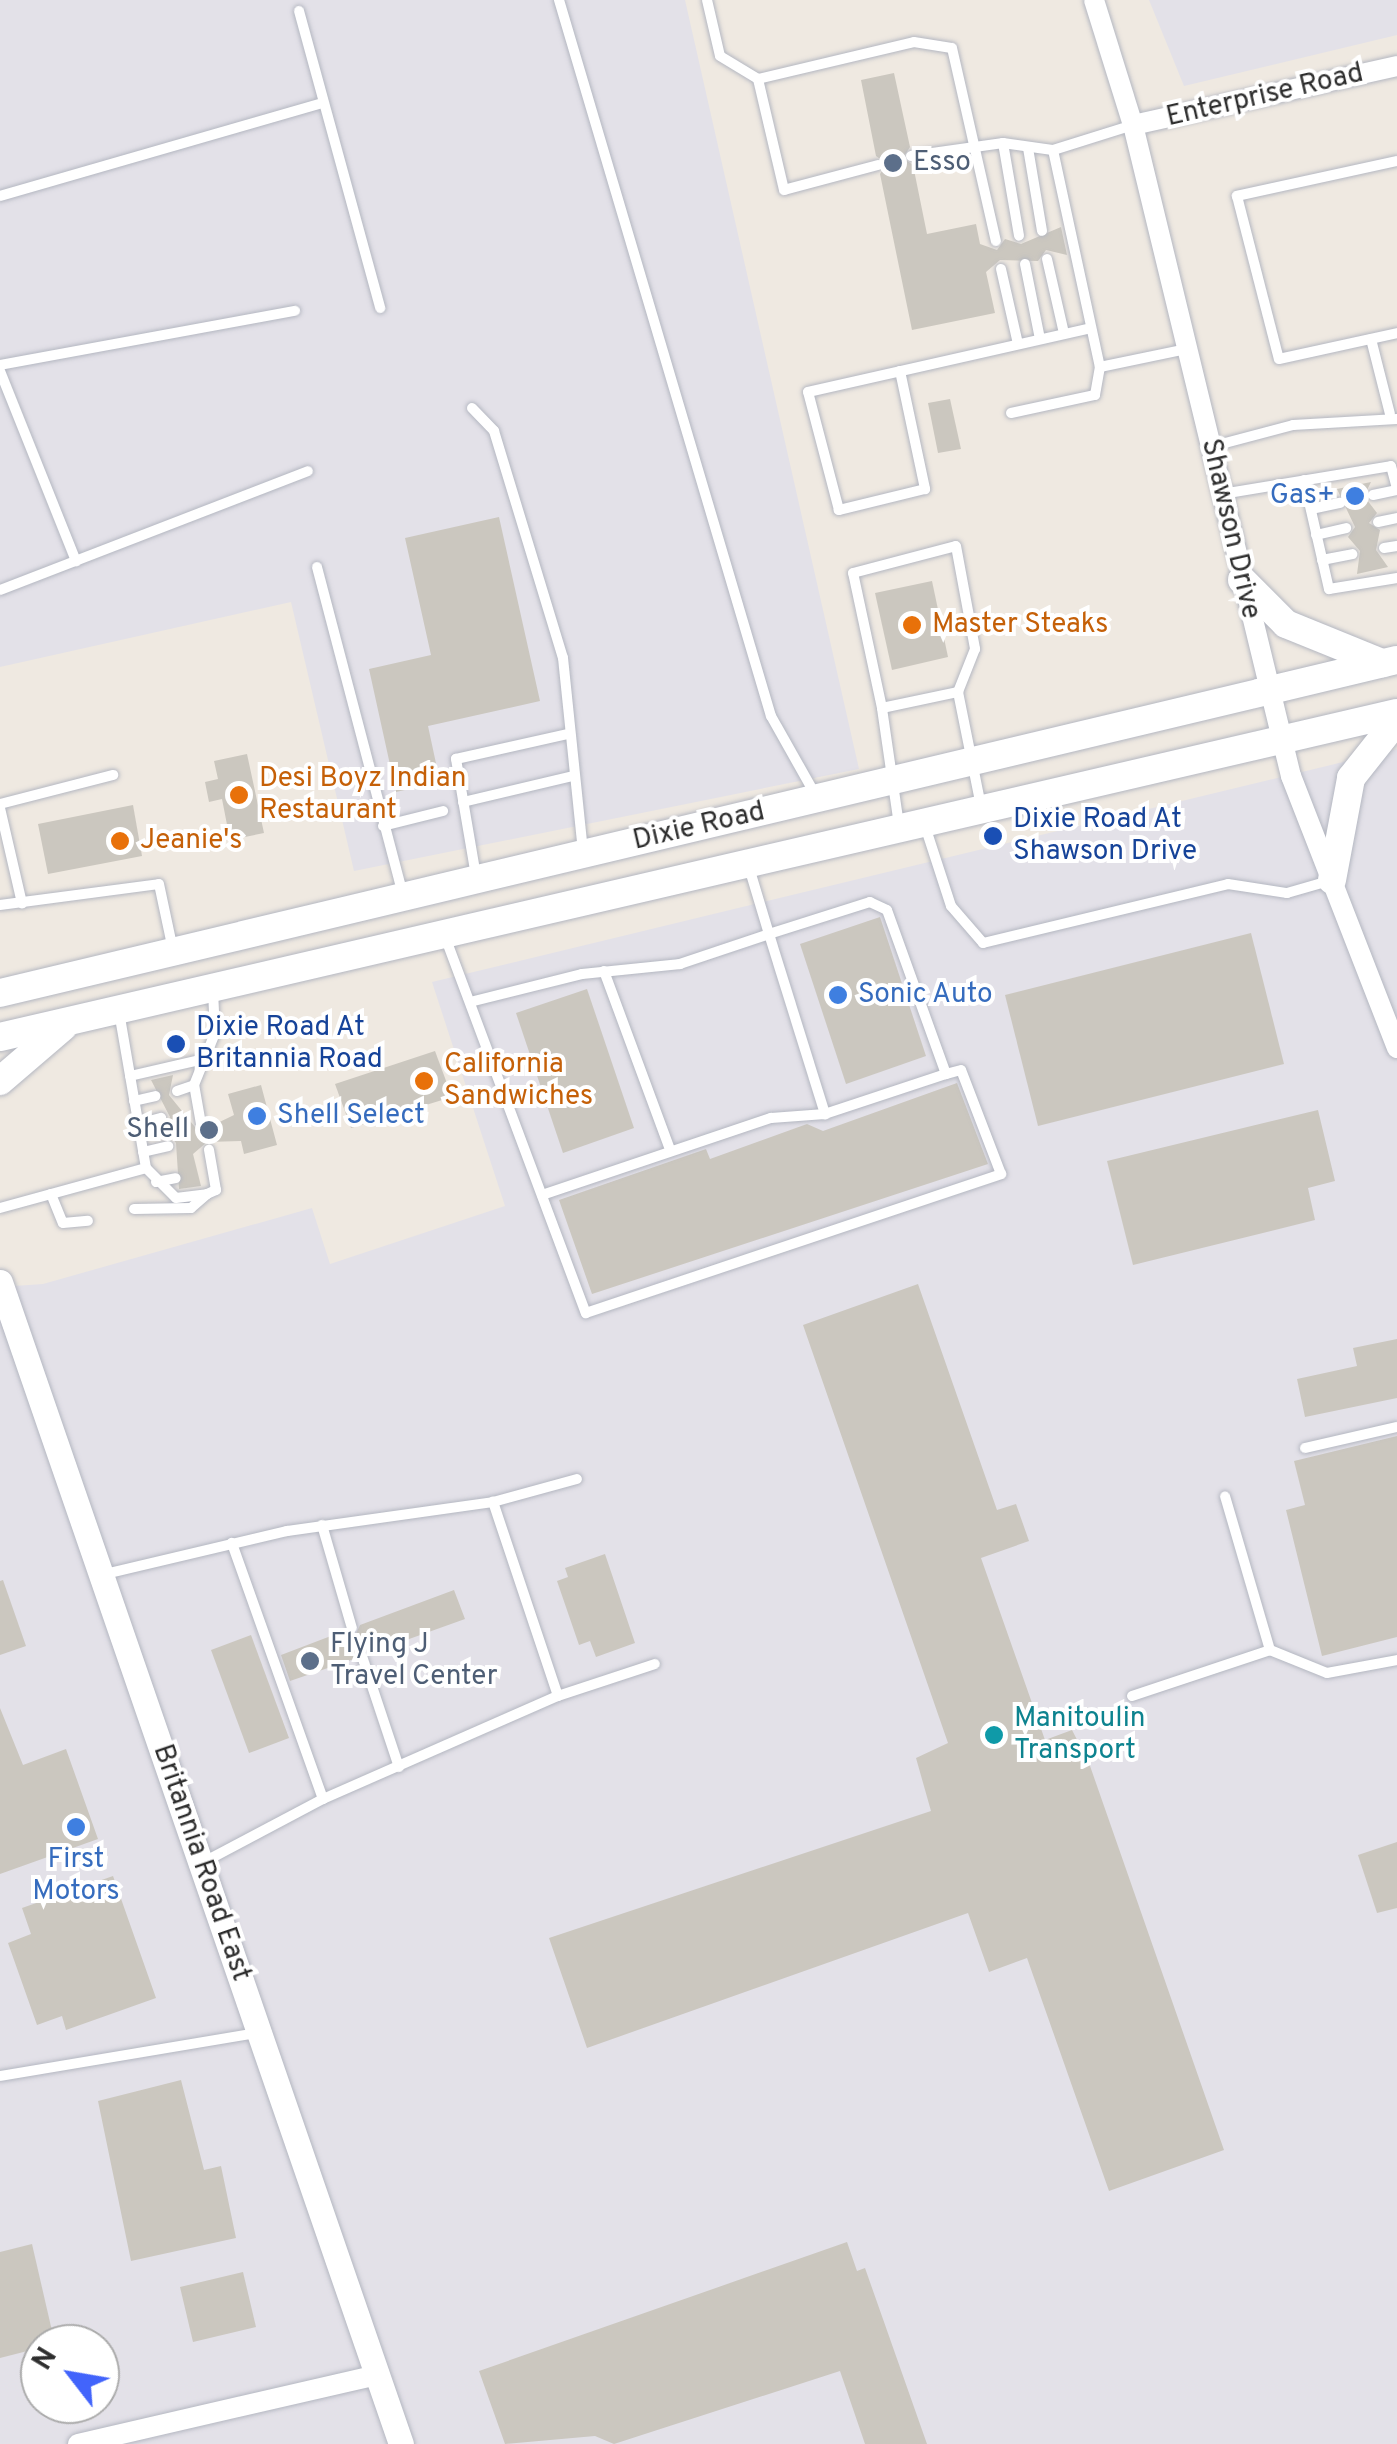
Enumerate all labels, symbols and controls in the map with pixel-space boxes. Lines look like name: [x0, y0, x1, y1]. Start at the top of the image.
street label: Enterprise Road: [1163, 57, 1367, 135]
place label: Esso: [913, 146, 971, 180]
marker: Esso: [882, 152, 904, 174]
street label: Shawson Drive: [1193, 436, 1267, 622]
place label: Gas+: [1270, 479, 1335, 513]
marker: Gas+: [1344, 485, 1366, 507]
place label: Master Steaks: [932, 608, 1108, 642]
marker: Master Steaks: [901, 614, 923, 636]
place label: Desi Boyz Indian Restaurant: [259, 762, 467, 828]
marker: Desi Boyz Indian Restaurant: [228, 784, 250, 806]
street label: Dixie Road: [630, 796, 768, 858]
place label: Dixie Road At Shawson Drive: [1013, 803, 1197, 869]
place label: Jeanie's: [140, 824, 242, 858]
marker: Dixie Road At Shawson Drive: [982, 825, 1004, 847]
marker: Jeanie's: [109, 830, 131, 852]
place label: Sonic Auto: [858, 978, 994, 1012]
marker: Sonic Auto: [827, 984, 849, 1006]
place label: Dixie Road At Britannia Road: [196, 1011, 383, 1077]
marker: Dixie Road At Britannia Road: [165, 1033, 187, 1055]
place label: California Sandwiches: [444, 1048, 593, 1114]
marker: California Sandwiches: [413, 1070, 435, 1092]
place label: Shell Select: [277, 1099, 425, 1133]
marker: Shell Select: [246, 1105, 268, 1127]
place label: Shell: [126, 1113, 189, 1147]
marker: Shell: [198, 1119, 220, 1141]
place label: Flying J Travel Center: [330, 1628, 498, 1694]
marker: Flying J Travel Center: [299, 1650, 321, 1672]
place label: Manitoulin Transport: [1014, 1702, 1146, 1768]
marker: Manitoulin Transport: [983, 1724, 1005, 1746]
street label: Britannia Road East: [145, 1740, 257, 1986]
marker: First Motors: [65, 1816, 87, 1838]
place label: First Motors: [32, 1843, 120, 1909]
north arrow: [20, 2324, 120, 2424]
text: N: [25, 2342, 67, 2377]

